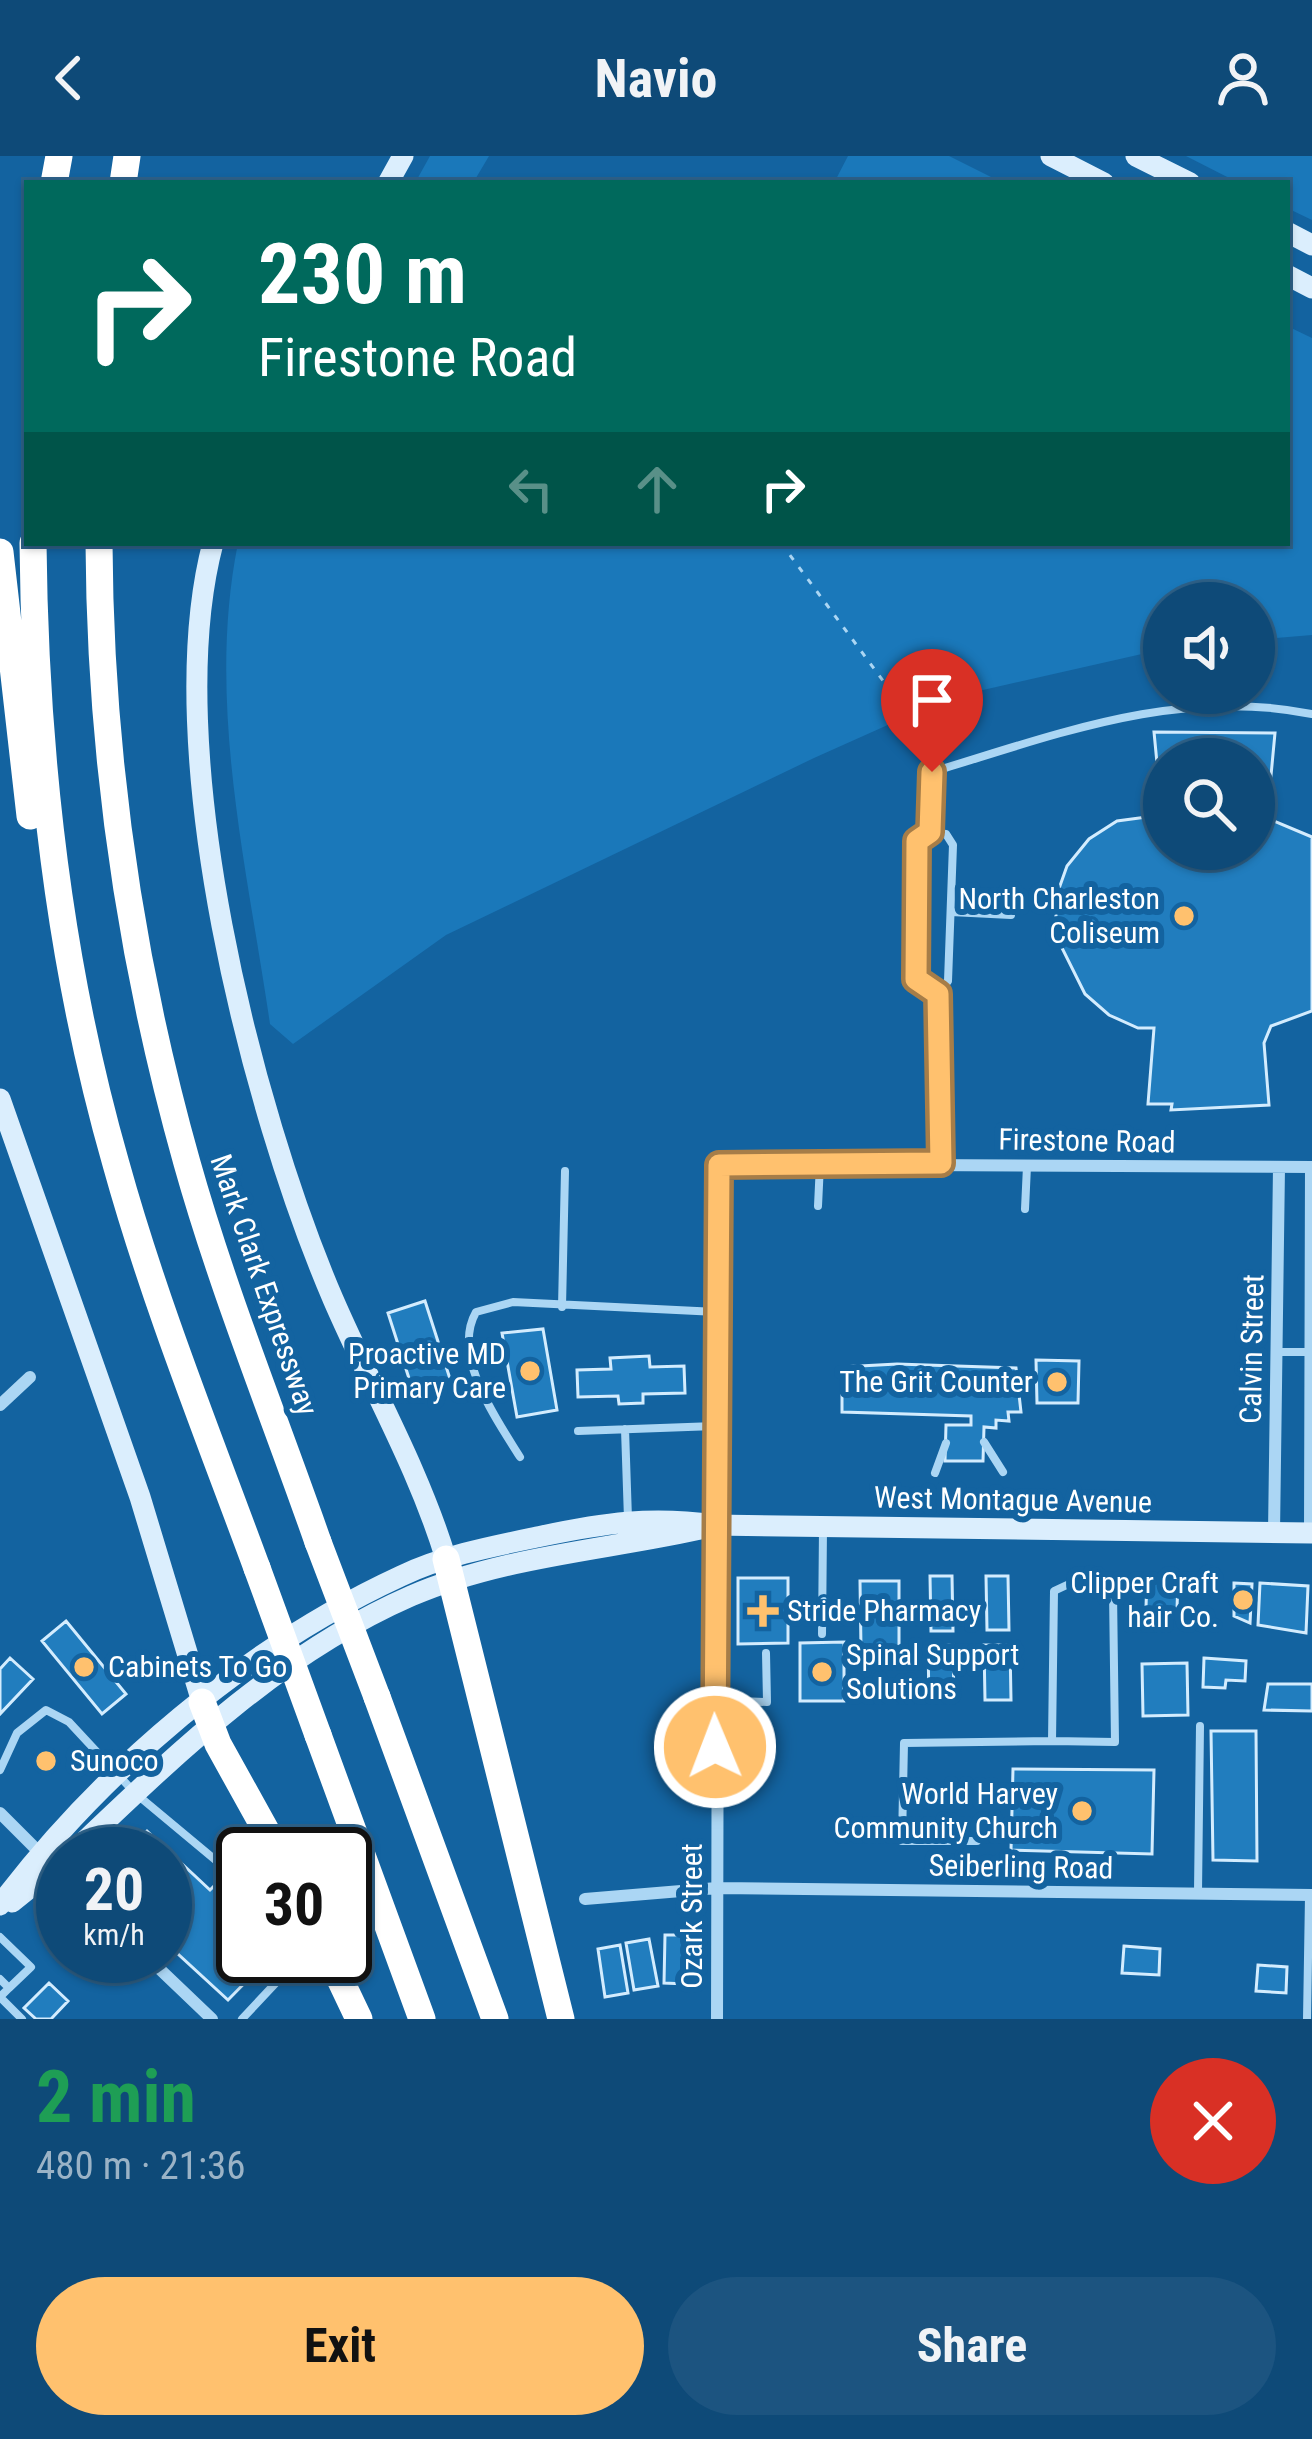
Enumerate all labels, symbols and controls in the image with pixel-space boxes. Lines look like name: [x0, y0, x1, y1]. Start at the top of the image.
icon: back: [36, 45, 102, 111]
icon: person: [1210, 45, 1276, 111]
text: Navio: [595, 47, 717, 110]
text: 230 m: [258, 225, 467, 324]
icon: right: [60, 228, 216, 384]
text: Firestone Road: [258, 326, 577, 389]
icon: left: [498, 456, 564, 522]
icon: ahead: [624, 456, 690, 522]
icon: right: [750, 456, 816, 522]
map controls: [1143, 582, 1275, 870]
button: sound: [1143, 582, 1275, 714]
pin: [881, 649, 983, 772]
icon: arrive: [899, 667, 965, 733]
button: search: [1143, 738, 1275, 870]
place label: North Charleston Coliseum: [958, 881, 1160, 950]
marker: North Charleston Coliseum: [1171, 903, 1197, 929]
street label: Firestone Road: [998, 1121, 1176, 1160]
street label: Mark Clark Expressway: [203, 1150, 326, 1420]
street label: Calvin Street: [1233, 1274, 1270, 1424]
place label: Proactive MD Primary Care: [348, 1336, 506, 1405]
marker: Proactive MD Primary Care: [517, 1358, 543, 1384]
place label: The Grit Counter: [839, 1364, 1033, 1399]
marker: The Grit Counter: [1044, 1369, 1070, 1395]
street label: West Montague Avenue: [874, 1480, 1152, 1519]
place label: Clipper Craft hair Co.: [1070, 1565, 1219, 1634]
marker: Clipper Craft hair Co.: [1230, 1587, 1256, 1613]
place label: Stride Pharmacy: [787, 1593, 981, 1628]
marker: Stride Pharmacy: [750, 1598, 776, 1624]
place label: Spinal Support Solutions: [846, 1637, 1019, 1706]
place label: Cabinets To Go: [108, 1649, 287, 1684]
marker: Cabinets To Go: [71, 1654, 97, 1680]
marker: Spinal Support Solutions: [809, 1659, 835, 1685]
position arrow: [652, 1684, 778, 1810]
place label: Sunoco: [70, 1743, 159, 1778]
marker: Sunoco: [33, 1748, 59, 1774]
place label: World Harvey Community Church: [833, 1776, 1058, 1845]
marker: World Harvey Community Church: [1069, 1798, 1095, 1824]
speed limit sign: 30: [216, 1827, 372, 1983]
street label: Ozark Street: [674, 1843, 709, 1989]
street label: Seiberling Road: [928, 1847, 1114, 1886]
text: 20: [84, 1854, 144, 1925]
text: km/h: [83, 1917, 145, 1952]
text: 2 min: [36, 2055, 196, 2140]
button: close: [1150, 2058, 1276, 2184]
text: 480 m · 21:36: [36, 2143, 246, 2189]
button: Exit: [36, 2277, 644, 2415]
button: Share: [668, 2277, 1276, 2415]

